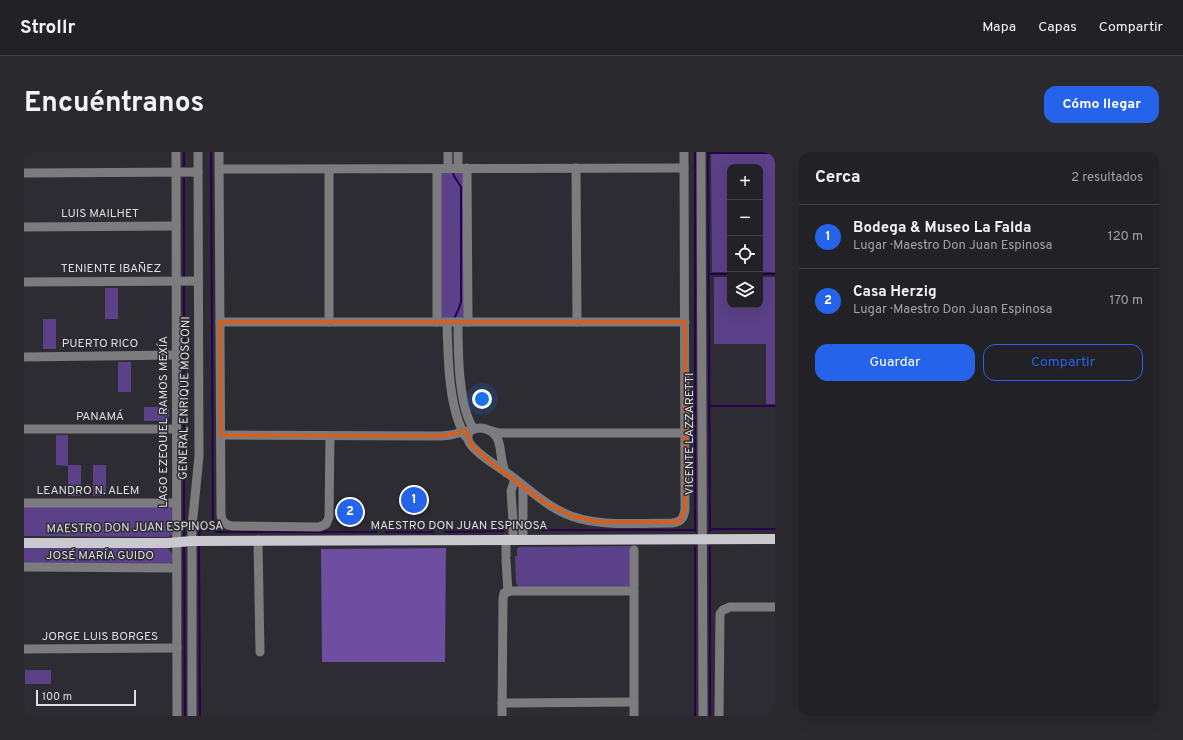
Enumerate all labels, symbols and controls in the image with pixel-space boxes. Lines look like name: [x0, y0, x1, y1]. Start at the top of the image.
text: Strollr: [20, 16, 75, 40]
text: Mapa: [982, 19, 1016, 36]
text: Capas: [1038, 19, 1077, 36]
text: Compartir: [1099, 19, 1163, 36]
text: Encuéntranos: [24, 86, 204, 122]
button: Cómo llegar: [1044, 86, 1159, 123]
map controls: [727, 164, 763, 308]
button: +: [727, 164, 763, 200]
text: Cerca: [815, 167, 861, 189]
text: 2 resultados: [1071, 170, 1143, 186]
button: −: [727, 200, 763, 236]
street label: LUIS MAILHET: [61, 206, 139, 222]
text: Bodega & Museo La Falda: [853, 219, 1031, 238]
text: 1: [825, 229, 831, 245]
text: 120 m: [1108, 229, 1143, 245]
button: locate: [727, 236, 763, 272]
text: Lugar · Maestro Don Juan Espinosa: [853, 238, 1052, 254]
street label: TENIENTE IBAÑEZ: [61, 261, 161, 277]
button: layers: [727, 272, 763, 308]
text: Casa Herzig: [853, 283, 937, 302]
text: 2: [824, 293, 832, 309]
text: 170 m: [1109, 293, 1143, 309]
text: Lugar · Maestro Don Juan Espinosa: [853, 302, 1052, 318]
street label: GENERAL ENRIQUE MOSCONI: [176, 316, 194, 480]
street label: PUERTO RICO: [62, 336, 138, 352]
street label: LAGO EZEQUIEL RAMOS MEXÍA: [156, 336, 172, 508]
button: Guardar: [815, 344, 975, 381]
button: Compartir: [983, 344, 1143, 381]
street label: VICENTE LAZZARETTI: [682, 373, 698, 495]
your location: [472, 389, 492, 409]
street label: PANAMÁ: [76, 409, 124, 425]
street label: LEANDRO N. ALEM: [37, 483, 139, 499]
pin: 1: [401, 485, 427, 515]
pin: 2: [337, 497, 363, 527]
street label: MAESTRO DON JUAN ESPINOSA: [46, 518, 224, 538]
street label: MAESTRO DON JUAN ESPINOSA: [371, 518, 547, 534]
street label: JOSÉ MARÍA GUIDO: [46, 548, 154, 564]
street label: JORGE LUIS BORGES: [42, 629, 158, 645]
scale bar: [36, 688, 136, 707]
text: 100 m: [42, 690, 72, 704]

